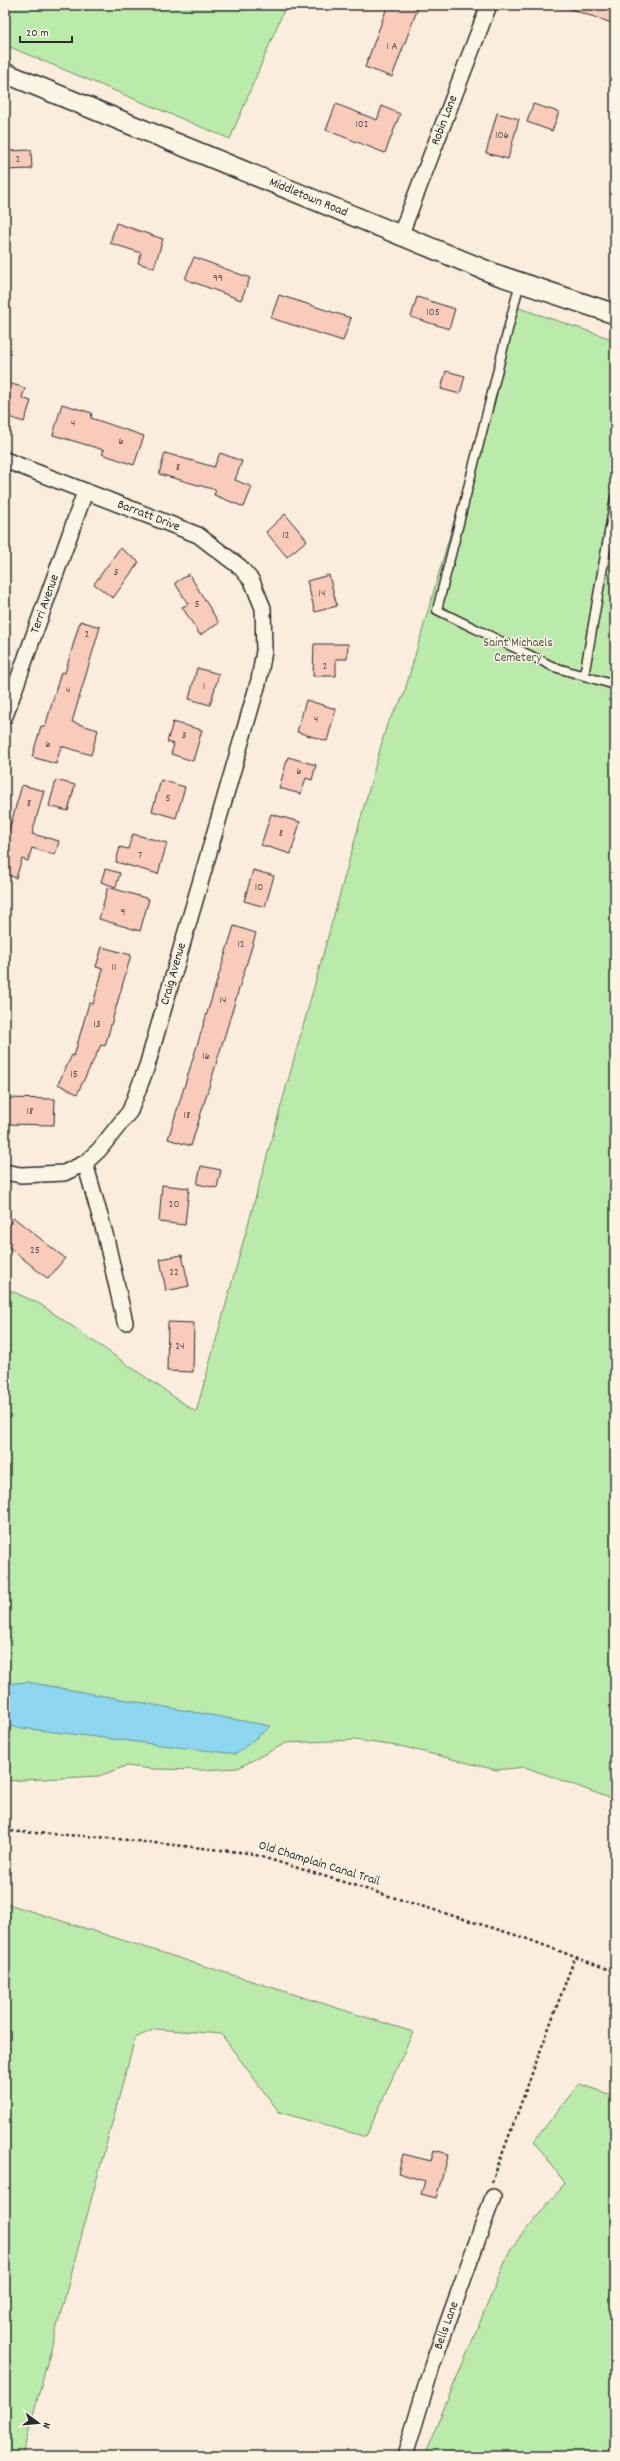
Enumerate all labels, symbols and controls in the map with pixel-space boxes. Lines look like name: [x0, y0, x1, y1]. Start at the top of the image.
scale bar: [20, 18, 72, 44]
text: 20 m: [26, 25, 49, 42]
house number: 1 A: [387, 39, 397, 55]
street label: Robin Lane: [426, 92, 463, 148]
house number: 102: [355, 117, 369, 133]
house number: 106: [495, 128, 509, 144]
house number: 2: [16, 152, 21, 168]
street label: Middletown Road: [266, 173, 351, 222]
house number: 99: [213, 271, 223, 287]
house number: 105: [426, 305, 440, 321]
house number: 4: [71, 416, 75, 432]
house number: 6: [118, 434, 124, 450]
house number: 8: [176, 460, 180, 476]
street label: Barratt Drive: [114, 495, 183, 537]
house number: 12: [282, 528, 290, 544]
house number: 3: [114, 565, 119, 581]
street label: Terri Avenue: [26, 571, 64, 636]
house number: 14: [319, 586, 325, 602]
house number: 5: [194, 597, 200, 613]
house number: 2: [85, 627, 90, 643]
park label: Saint Michaels Cemetery: [483, 634, 553, 668]
house number: 2: [323, 659, 328, 675]
house number: 1: [203, 679, 205, 695]
house number: 4: [66, 683, 70, 699]
house number: 4: [314, 712, 318, 728]
house number: 3: [182, 728, 187, 744]
house number: 6: [45, 737, 51, 753]
house number: 6: [296, 764, 302, 780]
house number: 5: [165, 791, 171, 807]
house number: 8: [27, 796, 31, 812]
house number: 8: [279, 826, 283, 842]
house number: 7: [138, 848, 142, 864]
house number: 10: [255, 880, 263, 896]
house number: 9: [120, 905, 126, 921]
house number: 12: [237, 937, 245, 953]
street label: Craig Avenue: [156, 940, 192, 1007]
house number: 11: [112, 960, 116, 976]
house number: 14: [220, 993, 226, 1009]
house number: 13: [93, 1017, 101, 1033]
house number: 16: [202, 1049, 210, 1065]
house number: 15: [70, 1067, 78, 1083]
house number: 18: [27, 1104, 33, 1120]
house number: 18: [184, 1108, 190, 1124]
house number: 20: [169, 1197, 179, 1213]
house number: 25: [30, 1243, 40, 1259]
house number: 22: [169, 1265, 179, 1281]
house number: 24: [175, 1339, 185, 1355]
street label: Old Champlain Canal Trail: [256, 1837, 382, 1891]
street label: Bells Lane: [429, 2299, 464, 2352]
north arrow: [18, 2403, 58, 2443]
text: N: [37, 2420, 54, 2431]

